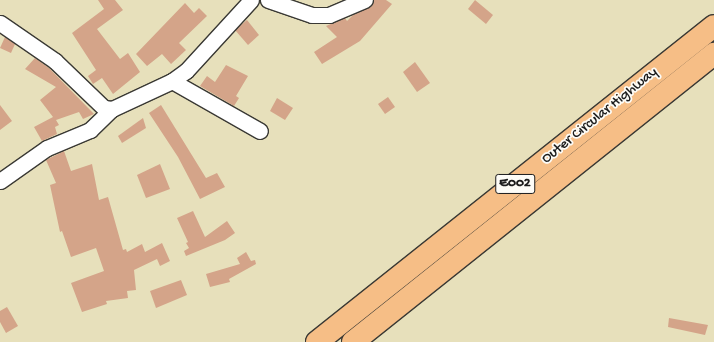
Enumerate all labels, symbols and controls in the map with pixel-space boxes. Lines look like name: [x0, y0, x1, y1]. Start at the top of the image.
street label: Outer Circular Highway: [538, 64, 662, 168]
road number: E002: [495, 172, 535, 196]

